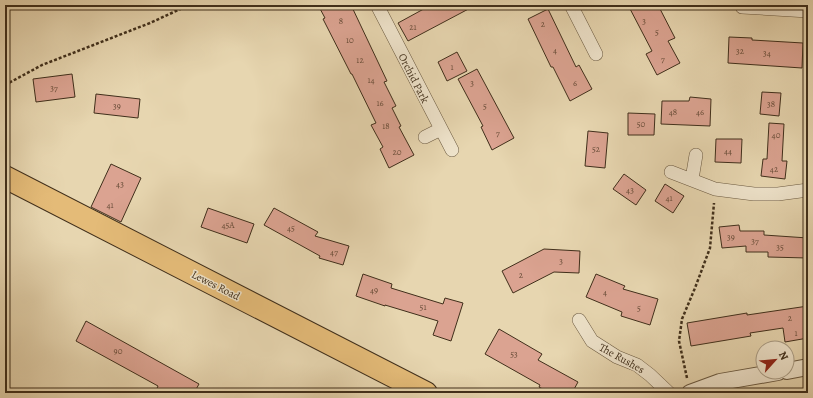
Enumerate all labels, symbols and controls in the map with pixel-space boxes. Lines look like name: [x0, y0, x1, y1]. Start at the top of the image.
house number: 8: [339, 15, 343, 27]
house number: 3: [642, 15, 646, 27]
house number: 2: [541, 18, 546, 30]
house number: 21: [409, 21, 417, 33]
house number: 5: [655, 26, 659, 38]
house number: 10: [346, 34, 354, 46]
house number: 4: [553, 44, 557, 56]
house number: 32: [736, 45, 745, 57]
house number: 34: [763, 47, 771, 59]
street label: Orchid Park: [395, 51, 433, 106]
house number: 7: [661, 53, 665, 65]
house number: 12: [356, 54, 364, 66]
house number: 1: [450, 61, 454, 73]
house number: 14: [367, 74, 375, 86]
house number: 3: [470, 77, 474, 89]
house number: 6: [573, 77, 577, 89]
house number: 37: [50, 82, 58, 94]
house number: 16: [376, 97, 384, 109]
house number: 38: [767, 98, 775, 110]
house number: 39: [113, 100, 121, 112]
house number: 5: [483, 100, 487, 112]
house number: 48: [669, 106, 677, 118]
house number: 46: [696, 106, 704, 118]
house number: 50: [637, 118, 646, 130]
house number: 18: [382, 120, 390, 132]
house number: 7: [496, 127, 500, 139]
house number: 40: [772, 129, 781, 141]
house number: 52: [592, 143, 601, 155]
house number: 44: [724, 145, 732, 157]
house number: 20: [392, 146, 402, 158]
house number: 42: [770, 163, 779, 175]
house number: 43: [116, 178, 124, 190]
house number: 43: [626, 184, 634, 196]
house number: 41: [665, 192, 673, 204]
house number: 41: [106, 199, 114, 211]
house number: 45A: [221, 219, 235, 231]
house number: 45: [287, 222, 295, 234]
house number: 39: [727, 231, 735, 243]
house number: 37: [751, 235, 759, 247]
house number: 35: [776, 241, 784, 253]
house number: 47: [330, 246, 338, 258]
house number: 3: [559, 255, 563, 267]
street label: Lewes Road: [189, 267, 243, 304]
house number: 2: [519, 269, 524, 281]
house number: 49: [370, 284, 378, 296]
house number: 4: [603, 286, 607, 298]
house number: 51: [420, 301, 426, 313]
house number: 5: [637, 302, 641, 314]
house number: 2: [788, 312, 793, 324]
house number: 1: [794, 327, 798, 339]
street label: The Rushes: [596, 340, 647, 377]
north arrow: [755, 340, 795, 380]
house number: 90: [114, 345, 123, 357]
house number: 53: [510, 348, 518, 360]
text: N: [775, 349, 792, 363]

